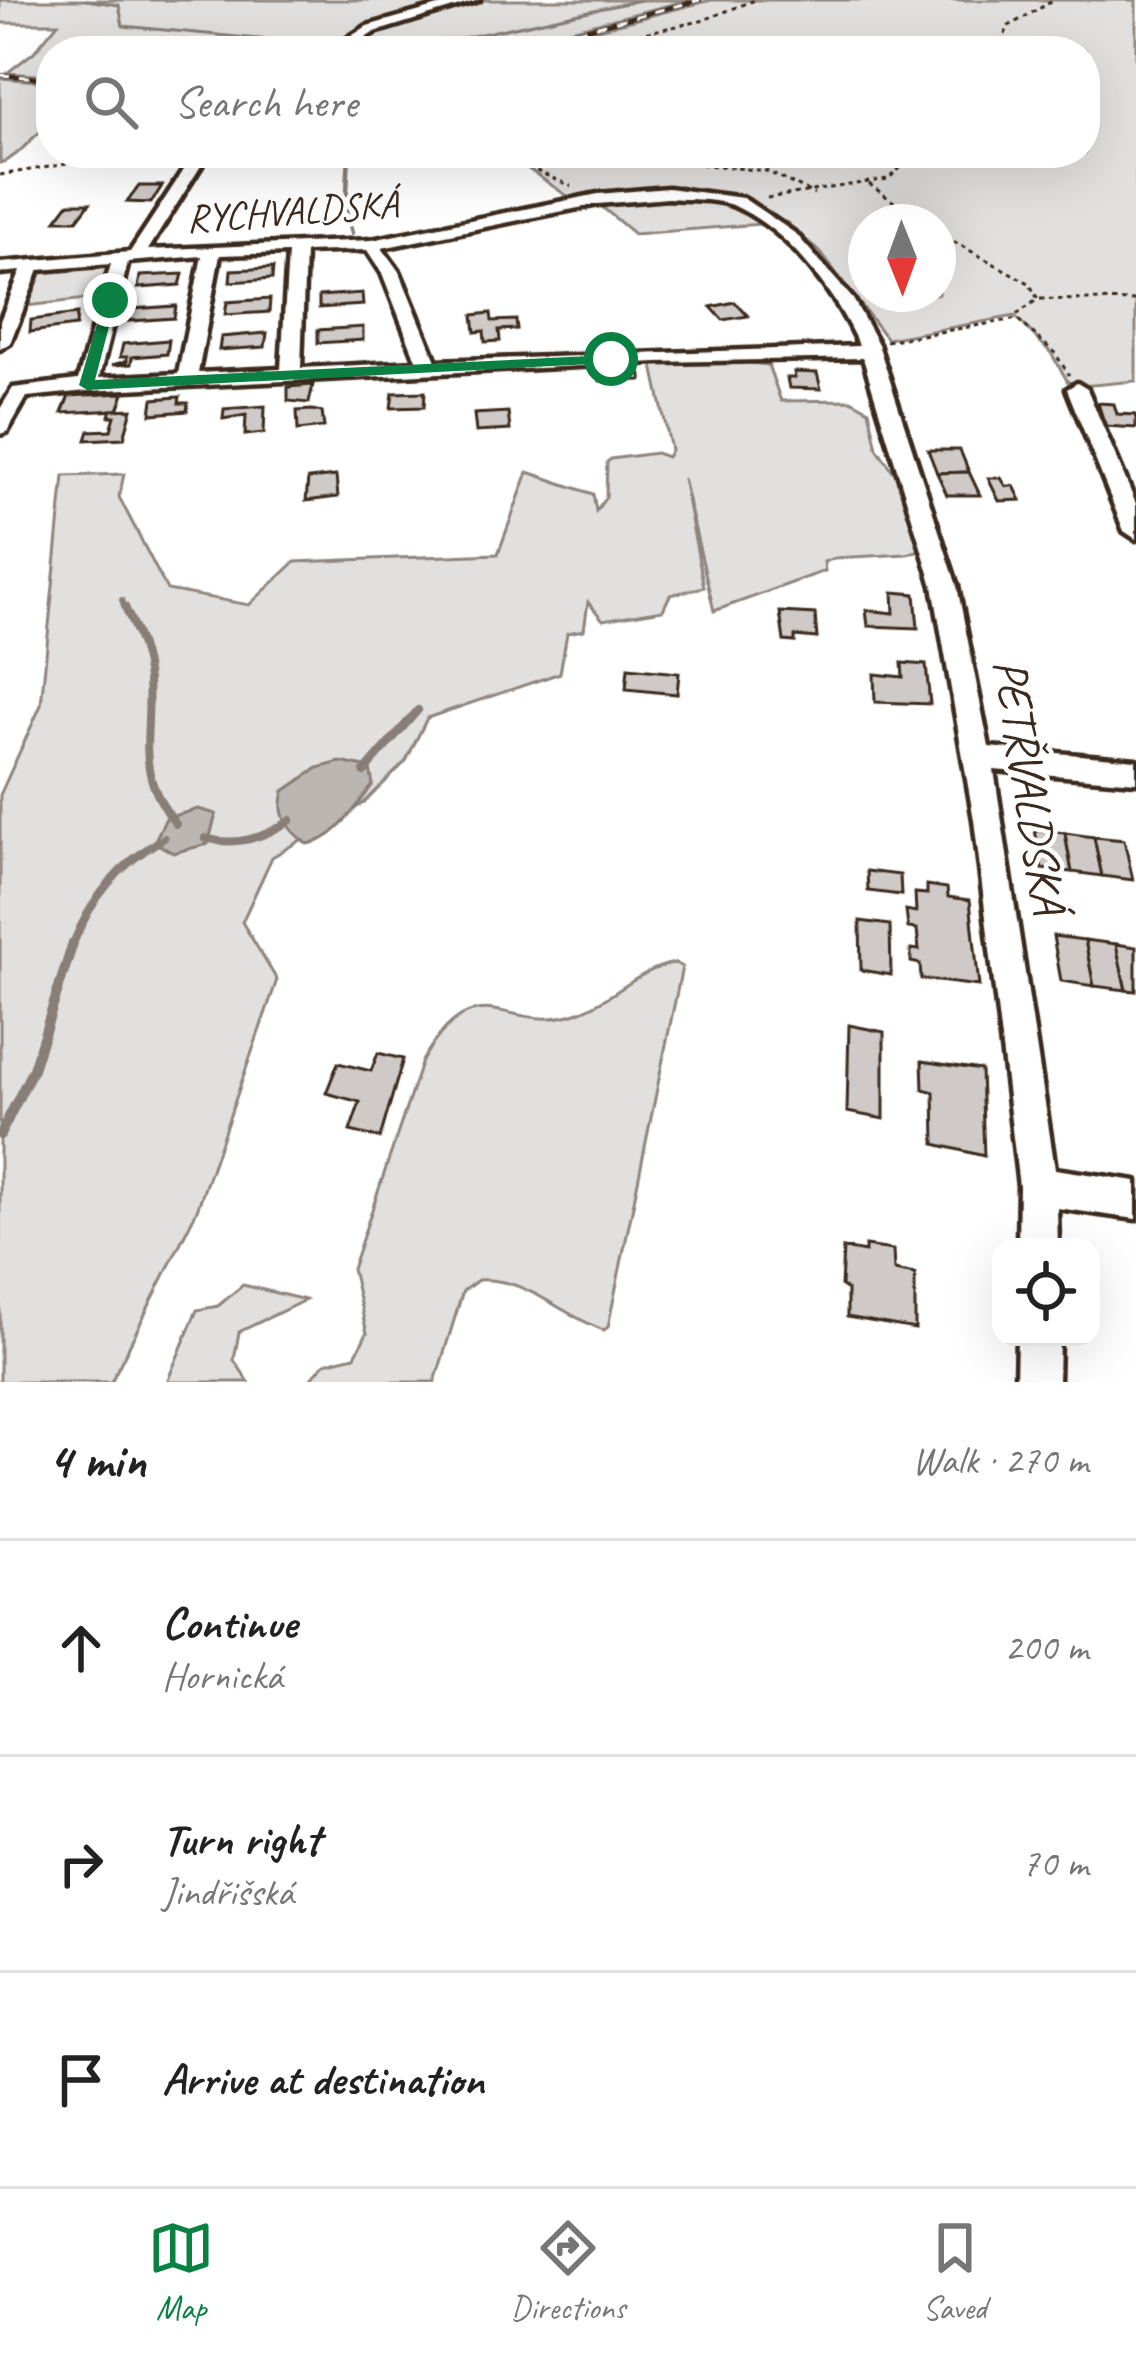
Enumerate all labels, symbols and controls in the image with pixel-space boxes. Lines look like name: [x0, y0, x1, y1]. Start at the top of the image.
search box: [36, 36, 1100, 168]
icon: search: [78, 69, 144, 135]
text: Search here: [174, 74, 357, 131]
street label: RYCHVALDSKÁ: [185, 179, 404, 243]
north arrow: [848, 204, 956, 312]
route end: [83, 273, 137, 327]
route start: [584, 332, 638, 386]
street label: PETŘVALDSKÁ: [980, 655, 1081, 924]
map controls: [992, 1238, 1100, 1346]
button: locate: [992, 1238, 1100, 1346]
text: 4 min: [48, 1428, 146, 1492]
text: Walk · 270 m: [912, 1436, 1088, 1485]
text: Continue: [162, 1595, 296, 1652]
icon: ahead: [48, 1615, 114, 1681]
text: 200 m: [1004, 1623, 1088, 1672]
text: Hornická: [162, 1652, 282, 1701]
text: Turn right: [162, 1811, 320, 1868]
icon: right: [48, 1831, 114, 1897]
text: 70 m: [1022, 1839, 1088, 1888]
text: Jindřišská: [162, 1868, 294, 1917]
icon: arrive: [48, 2047, 114, 2113]
text: Arrive at destination: [162, 2051, 484, 2108]
tab: Map: [148, 2215, 214, 2329]
tab: Directions: [511, 2215, 625, 2329]
tab: Saved: [922, 2215, 988, 2329]

